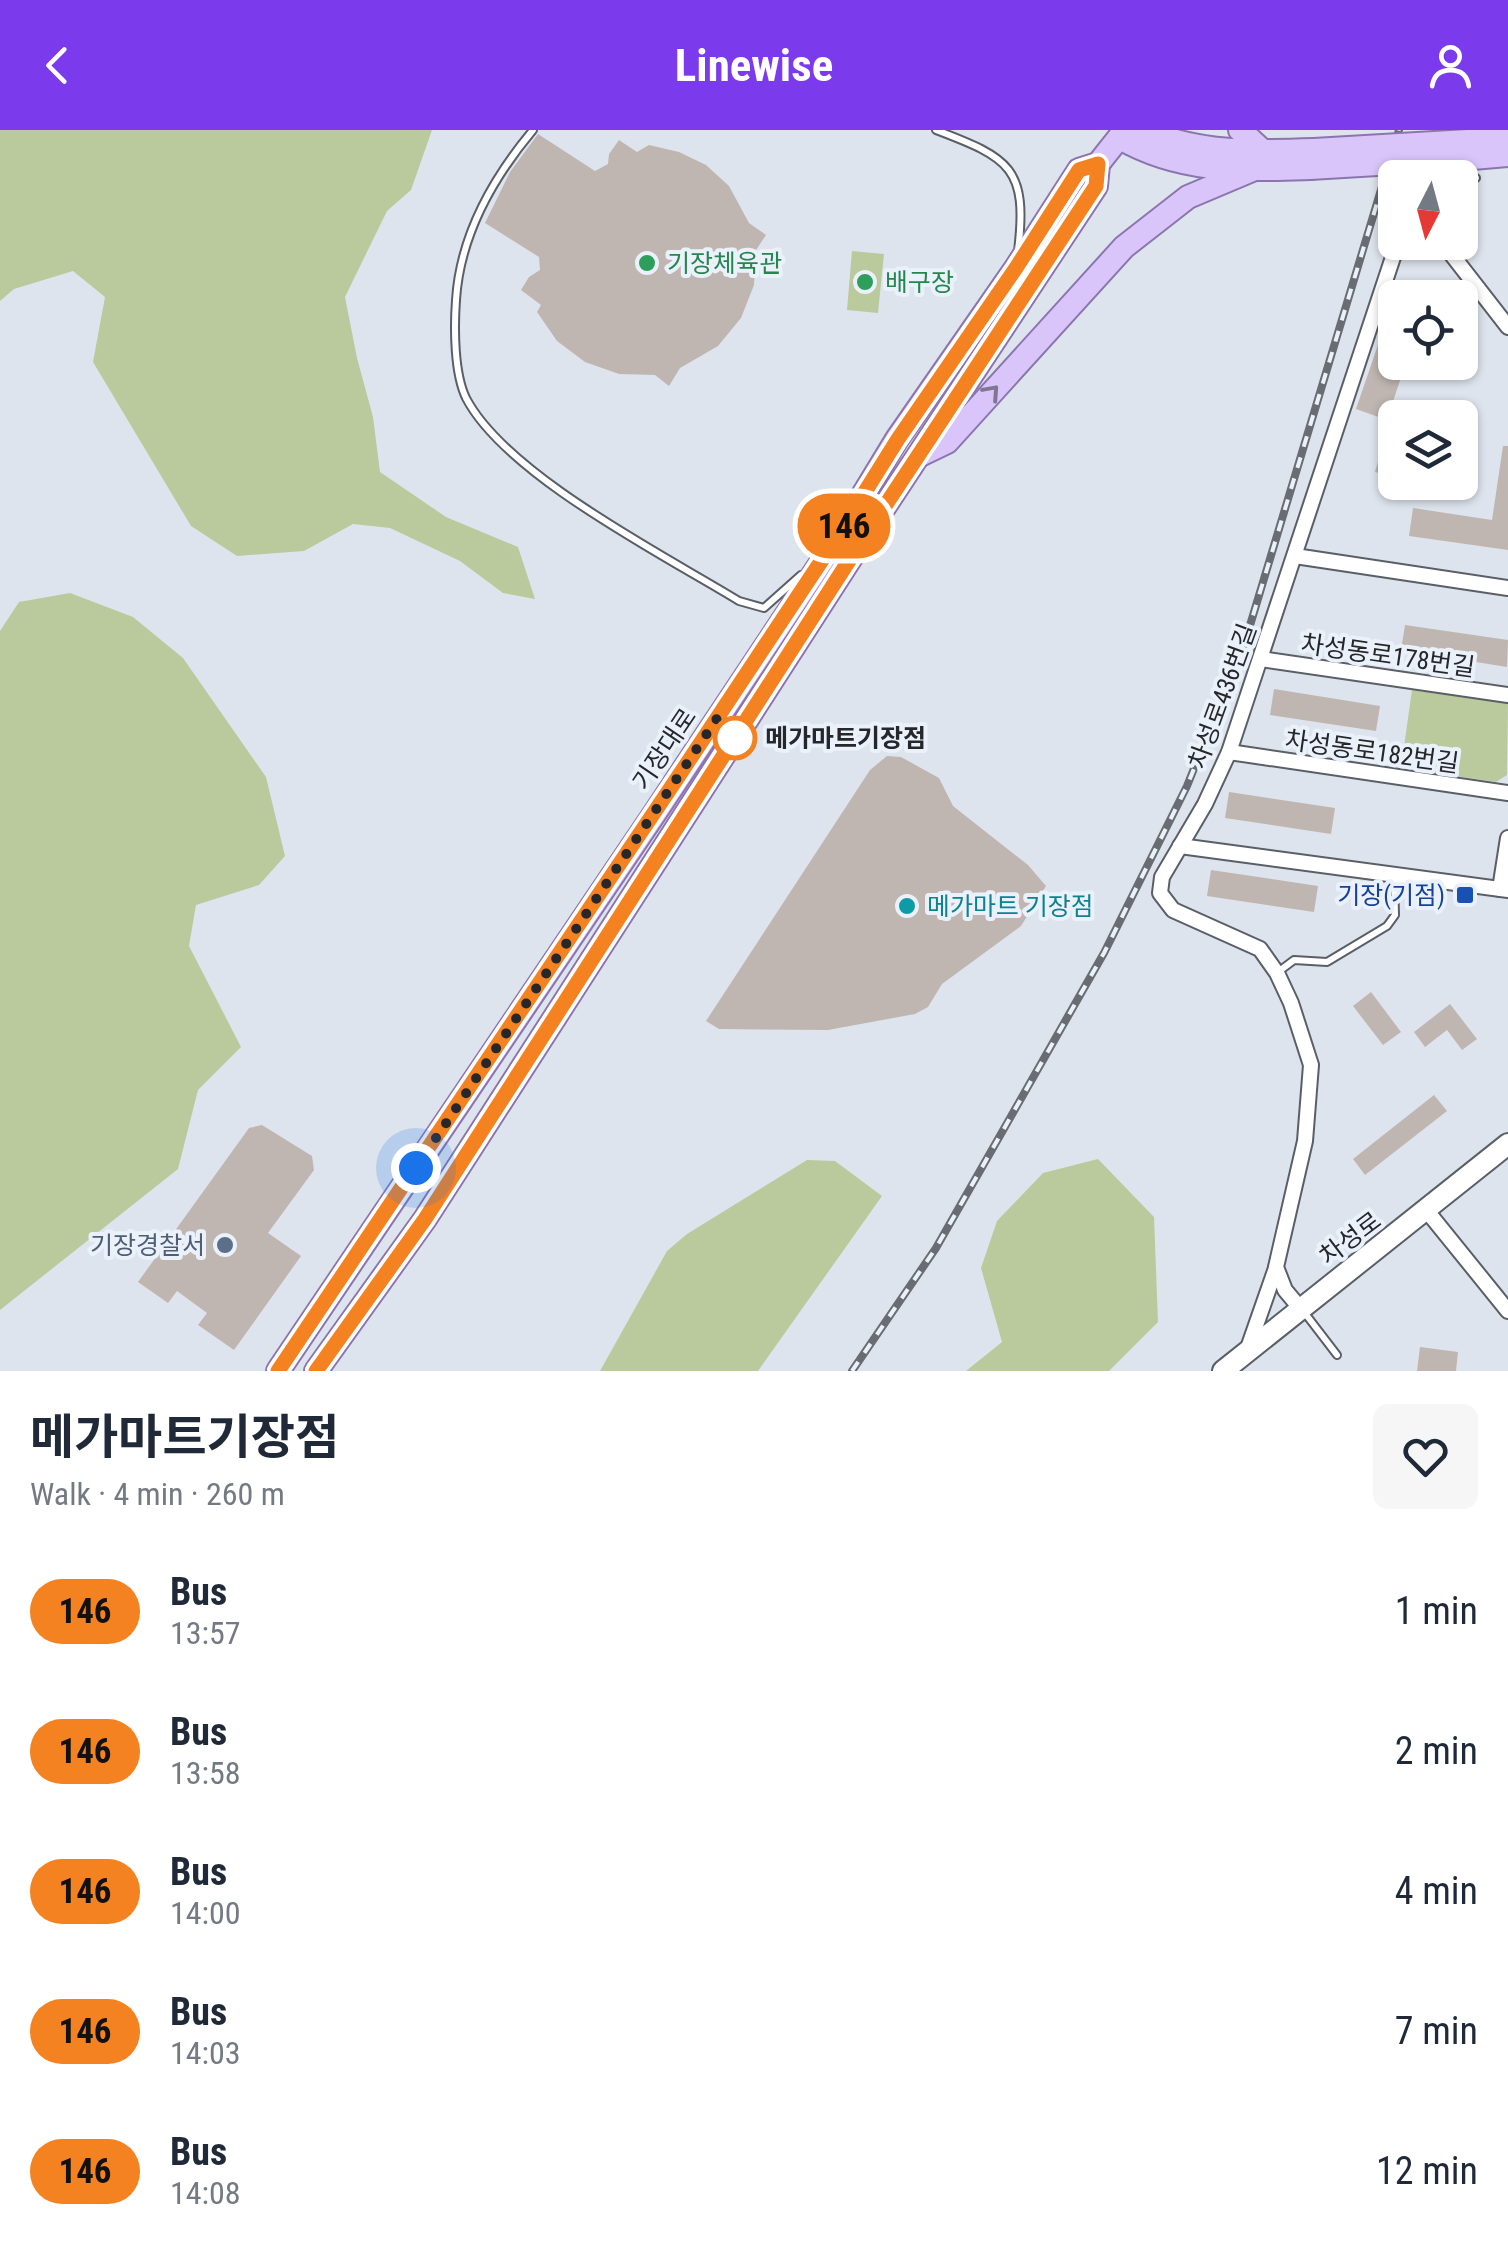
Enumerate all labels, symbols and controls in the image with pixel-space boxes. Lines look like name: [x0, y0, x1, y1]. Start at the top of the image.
icon: back: [30, 38, 85, 93]
icon: person: [1423, 38, 1478, 93]
text: Linewise: [675, 39, 833, 92]
north arrow: [1378, 160, 1478, 260]
map controls: [1378, 160, 1478, 500]
place label: 기장체육관: [667, 249, 782, 278]
marker: 기장체육관: [636, 252, 658, 274]
place label: 배구장: [885, 268, 954, 297]
marker: 배구장: [854, 271, 876, 293]
button: locate: [1378, 280, 1478, 380]
one-way arrow: [981, 385, 999, 404]
button: layers: [1378, 400, 1478, 500]
line badge: 146: [786, 494, 902, 558]
text: 146: [817, 506, 871, 547]
street label: 차성로436번길: [1183, 620, 1262, 773]
street label: 차성동로178번길: [1299, 629, 1477, 682]
street label: 기장대로: [627, 703, 702, 796]
marker: 메가마트기장점: [714, 717, 756, 759]
place label: 메가마트기장점: [765, 724, 926, 753]
street label: 차성동로182번길: [1283, 725, 1461, 778]
place label: 기장(기점): [1337, 881, 1445, 910]
marker: 기장(기점): [1454, 884, 1476, 906]
place label: 메가마트 기장점: [927, 892, 1094, 921]
marker: 메가마트 기장점: [896, 895, 918, 917]
your location: [391, 1143, 441, 1193]
street label: 차성로: [1314, 1206, 1387, 1271]
place label: 기장경찰서: [90, 1231, 205, 1260]
marker: 기장경찰서: [214, 1234, 236, 1256]
button: heart: [1373, 1404, 1478, 1509]
text: 메가마트기장점: [30, 1409, 339, 1466]
text: Walk · 4 min · 260 m: [30, 1475, 285, 1513]
text: Bus: [170, 1570, 227, 1614]
text: 1 min: [1395, 1589, 1478, 1633]
text: 146: [58, 1591, 112, 1632]
text: 13:57: [170, 1614, 241, 1652]
text: Bus: [170, 1710, 227, 1754]
text: 2 min: [1395, 1729, 1478, 1773]
text: 146: [58, 1731, 112, 1772]
text: 13:58: [170, 1754, 241, 1792]
text: Bus: [170, 1850, 227, 1894]
text: 4 min: [1395, 1869, 1478, 1913]
text: 146: [58, 1871, 112, 1912]
text: 14:00: [170, 1894, 241, 1932]
text: Bus: [170, 1990, 227, 2034]
text: 7 min: [1395, 2009, 1478, 2053]
text: 146: [58, 2011, 112, 2052]
text: 14:03: [170, 2034, 241, 2072]
text: Bus: [170, 2130, 227, 2174]
text: 12 min: [1376, 2149, 1478, 2193]
text: 146: [58, 2151, 112, 2192]
text: 14:08: [170, 2174, 241, 2212]

